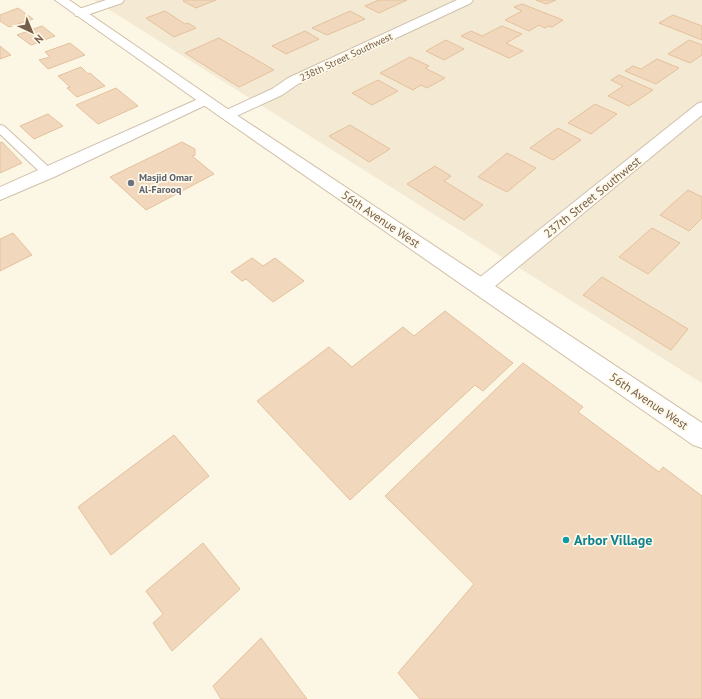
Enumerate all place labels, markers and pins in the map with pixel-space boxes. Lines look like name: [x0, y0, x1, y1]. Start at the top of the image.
place label: Masjid Omar Al-Farooq: [139, 171, 193, 196]
marker: Masjid Omar Al-Farooq: [126, 178, 136, 188]
place label: Arbor Village: [574, 531, 652, 549]
marker: Arbor Village: [561, 535, 571, 545]

